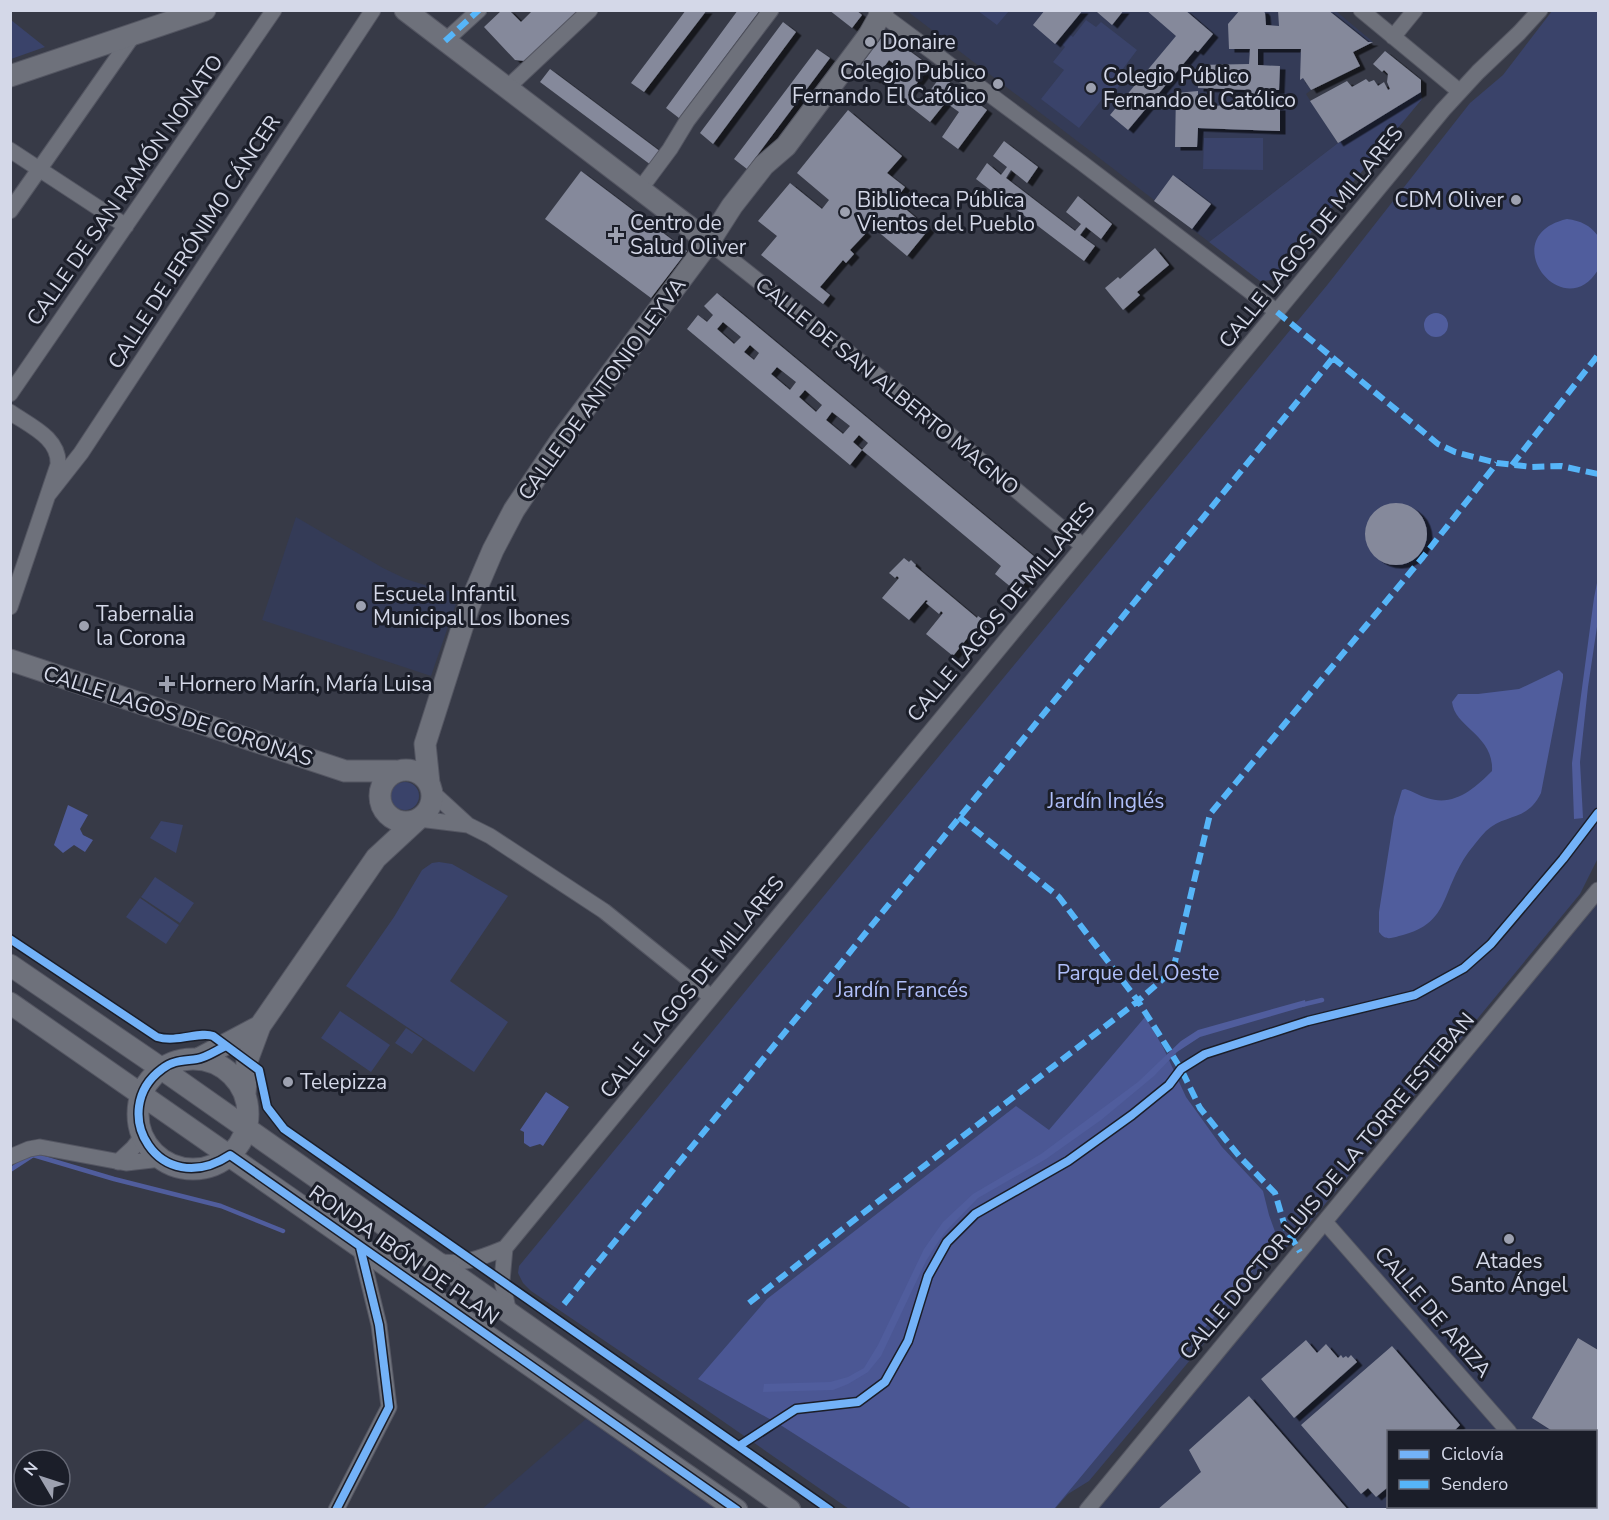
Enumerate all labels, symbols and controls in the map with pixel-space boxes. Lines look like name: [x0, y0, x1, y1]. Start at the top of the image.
place label: Donaire: [882, 28, 956, 56]
marker: Donaire: [863, 35, 877, 49]
street label: CALLE DE SAN RAMÓN NONATO: [20, 49, 230, 331]
place label: Colegio Publico Fernando El Católico: [792, 58, 986, 110]
place label: Colegio Público Fernando el Católico: [1103, 62, 1296, 114]
marker: Colegio Publico Fernando El Católico: [991, 77, 1005, 91]
marker: Colegio Público Fernando el Católico: [1084, 81, 1098, 95]
street label: CALLE DE JERÓNIMO CÁNCER: [101, 110, 287, 374]
street label: CALLE LAGOS DE MILLARES: [1213, 120, 1410, 354]
place label: Biblioteca Pública Vientos del Pueblo: [856, 186, 1035, 238]
place label: CDM Oliver: [1394, 186, 1504, 214]
marker: CDM Oliver: [1509, 193, 1523, 207]
marker: Biblioteca Pública Vientos del Pueblo: [838, 205, 852, 219]
place label: Centro de Salud Oliver: [630, 209, 747, 261]
marker: Centro de Salud Oliver: [607, 226, 625, 244]
street label: CALLE DE SAN ALBERTO MAGNO: [749, 271, 1025, 501]
street label: CALLE DE ANTONIO LEYVA: [512, 272, 692, 506]
street label: CALLE LAGOS DE MILLARES: [901, 496, 1101, 728]
place label: Escuela Infantil Municipal Los Ibones: [373, 580, 570, 632]
marker: Escuela Infantil Municipal Los Ibones: [354, 599, 368, 613]
place label: Tabernalia la Corona: [96, 600, 194, 652]
marker: Tabernalia la Corona: [77, 619, 91, 633]
street label: CALLE LAGOS DE CORONAS: [40, 659, 316, 773]
place label: Hornero Marín, María Luisa: [179, 670, 432, 698]
marker: Hornero Marín, María Luisa: [160, 677, 174, 691]
park label: Jardín Inglés: [1047, 787, 1164, 815]
street label: CALLE LAGOS DE MILLARES: [594, 870, 791, 1104]
park label: Parque del Oeste: [1057, 959, 1219, 987]
park label: Jardín Francés: [835, 976, 968, 1004]
street label: CALLE DOCTOR LUIS DE LA TORRE ESTEBAN: [1173, 1007, 1481, 1365]
place label: Telepizza: [300, 1068, 387, 1096]
marker: Telepizza: [281, 1075, 295, 1089]
street label: RONDA IBÓN DE PLAN: [303, 1179, 505, 1331]
marker: Atades Santo Ángel: [1502, 1232, 1516, 1246]
street label: CALLE DE ARIZA: [1368, 1241, 1498, 1383]
place label: Atades Santo Ángel: [1450, 1247, 1568, 1299]
legend: [1387, 1430, 1597, 1508]
text: Ciclovía: [1441, 1442, 1504, 1466]
north arrow: [12, 1448, 72, 1508]
text: N: [19, 1458, 43, 1481]
text: Sendero: [1441, 1472, 1508, 1496]

